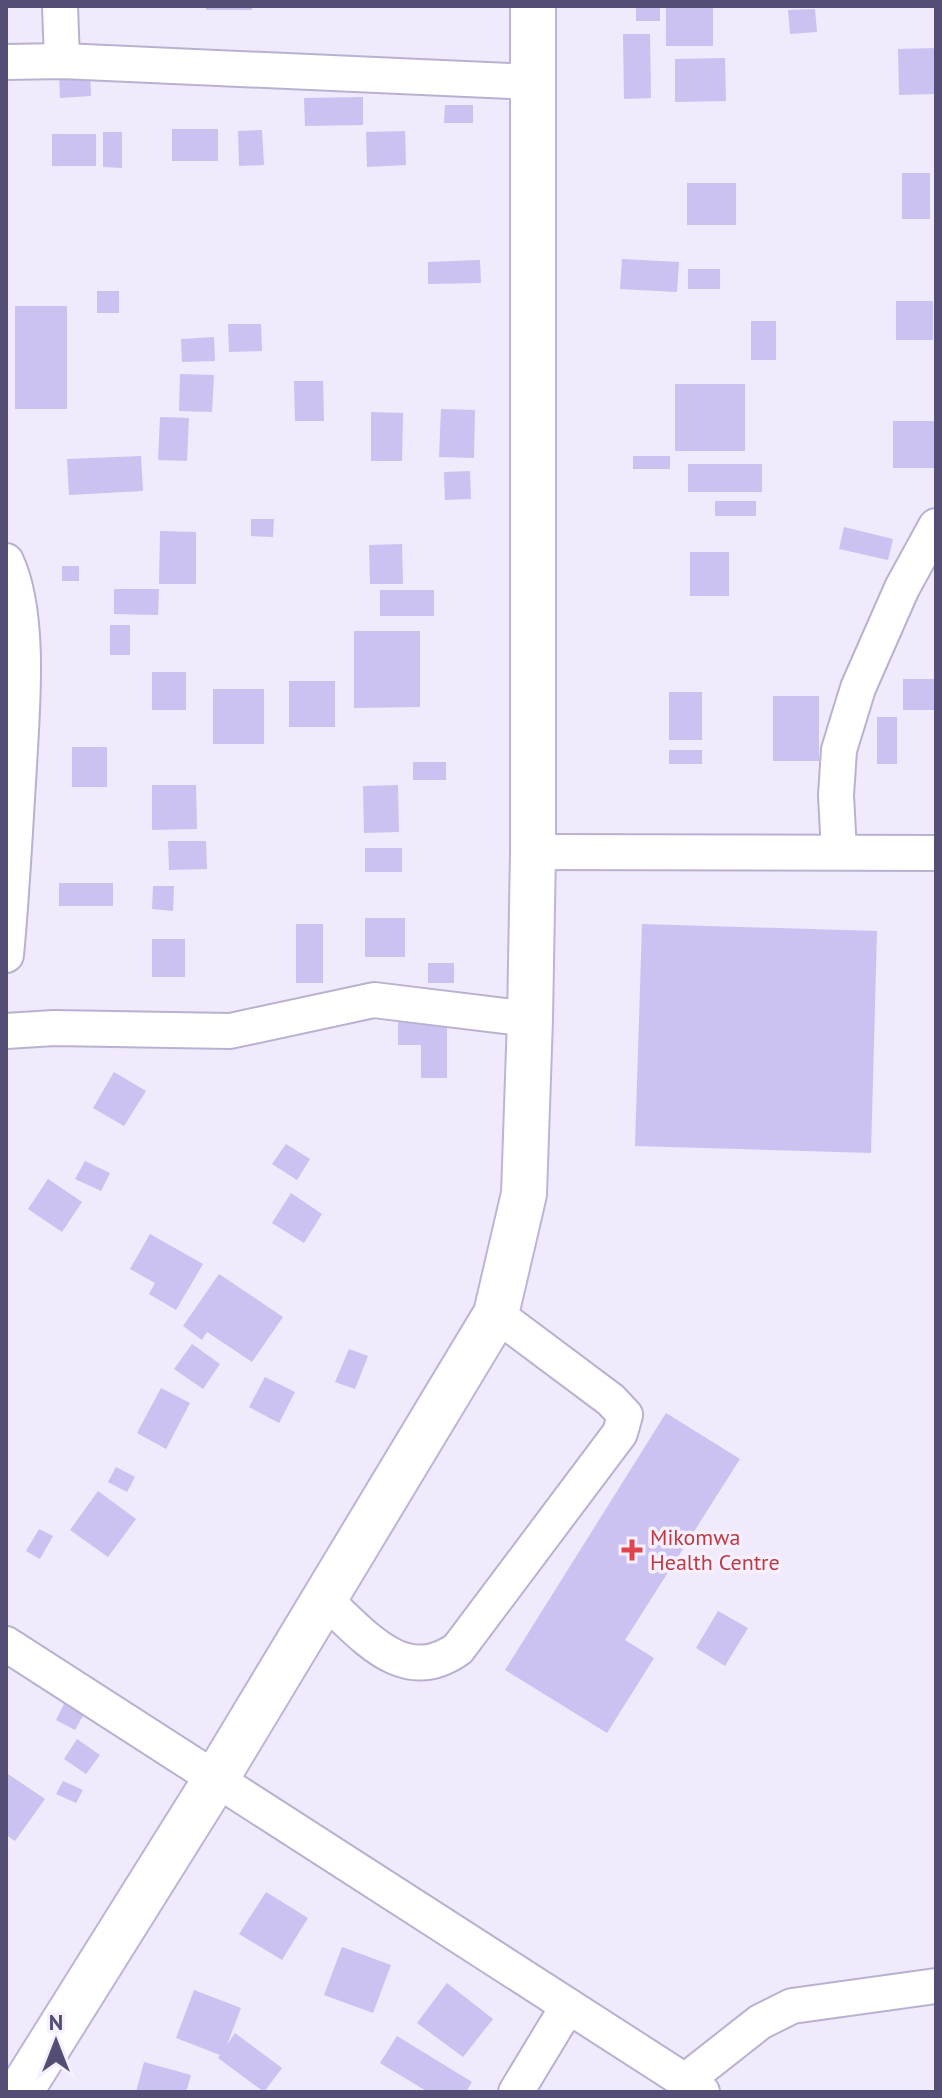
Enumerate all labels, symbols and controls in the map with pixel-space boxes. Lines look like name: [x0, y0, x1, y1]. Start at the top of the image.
place label: Mikomwa Health Centre: [650, 1523, 780, 1576]
marker: Mikomwa Health Centre: [621, 1539, 643, 1561]
north arrow: [16, 2002, 96, 2082]
text: N: [49, 2008, 63, 2036]

